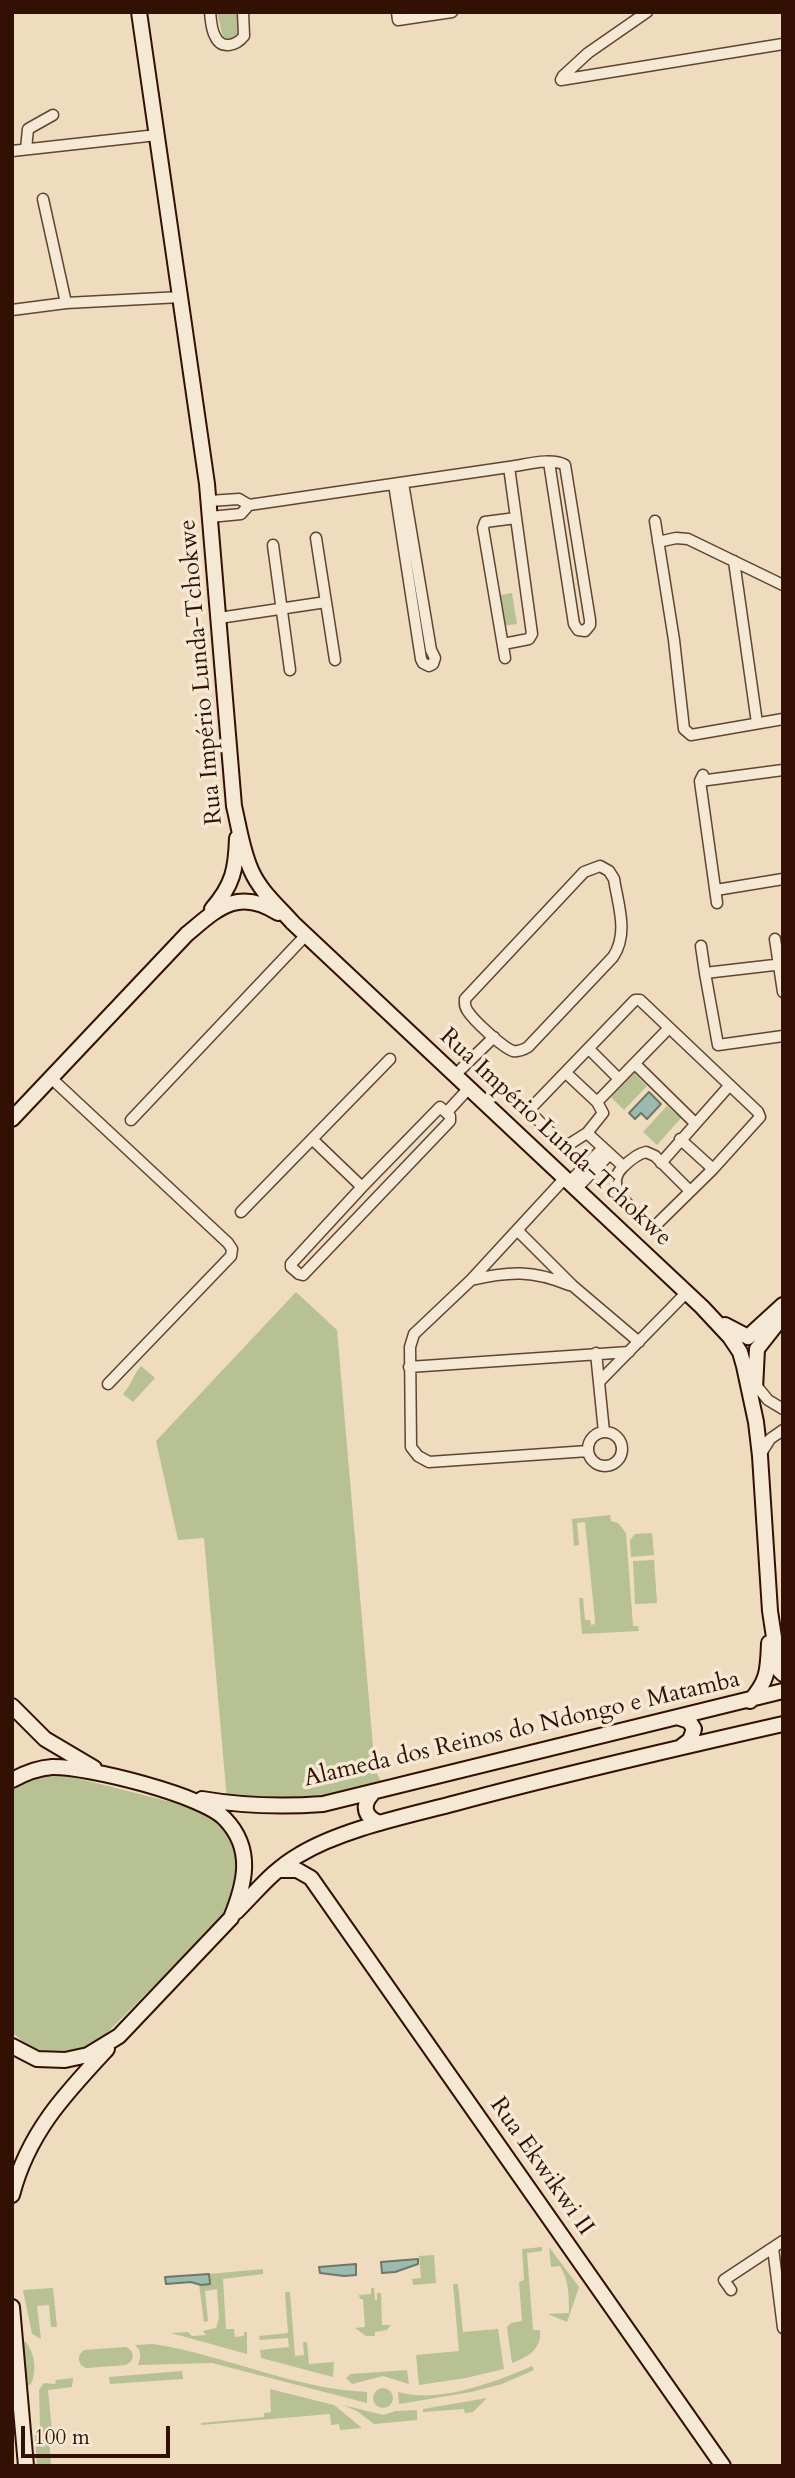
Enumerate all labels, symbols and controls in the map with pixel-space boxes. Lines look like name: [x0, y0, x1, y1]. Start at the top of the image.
street label: Rua Império Lunda-Tchokwe: [174, 518, 230, 826]
street label: Rua Império Lunda-Tchokwe: [433, 1023, 677, 1253]
street label: Alameda dos Reinos do Ndongo e Matamba: [301, 1666, 743, 1794]
street label: Rua Ekwikwi II: [483, 2092, 599, 2242]
scale bar: [24, 2412, 173, 2456]
text: 100 m: [34, 2423, 90, 2452]

